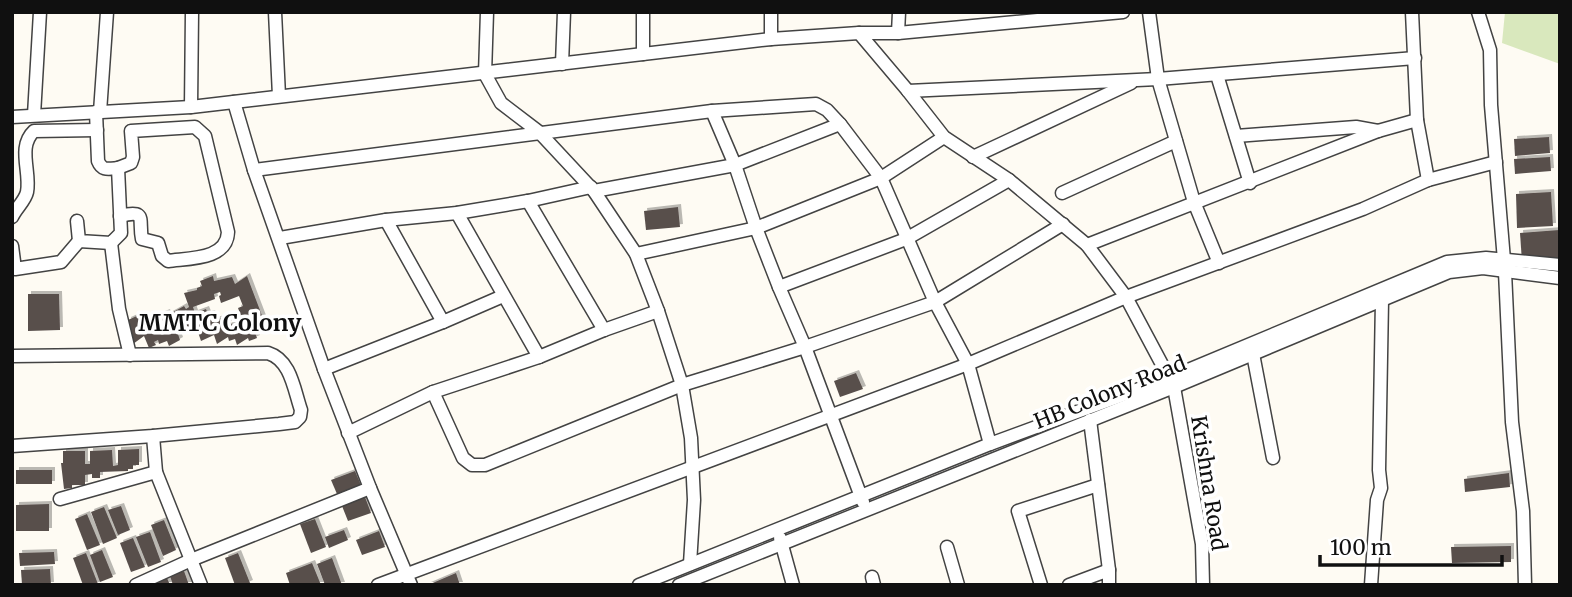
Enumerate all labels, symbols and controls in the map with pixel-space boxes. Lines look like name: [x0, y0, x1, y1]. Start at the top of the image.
district label: MMTC Colony: [139, 308, 302, 337]
street label: HB Colony Road: [1030, 349, 1190, 435]
street label: Krishna Road: [1185, 414, 1233, 553]
scale bar: [1320, 524, 1502, 568]
text: 100 m: [1330, 534, 1392, 561]

